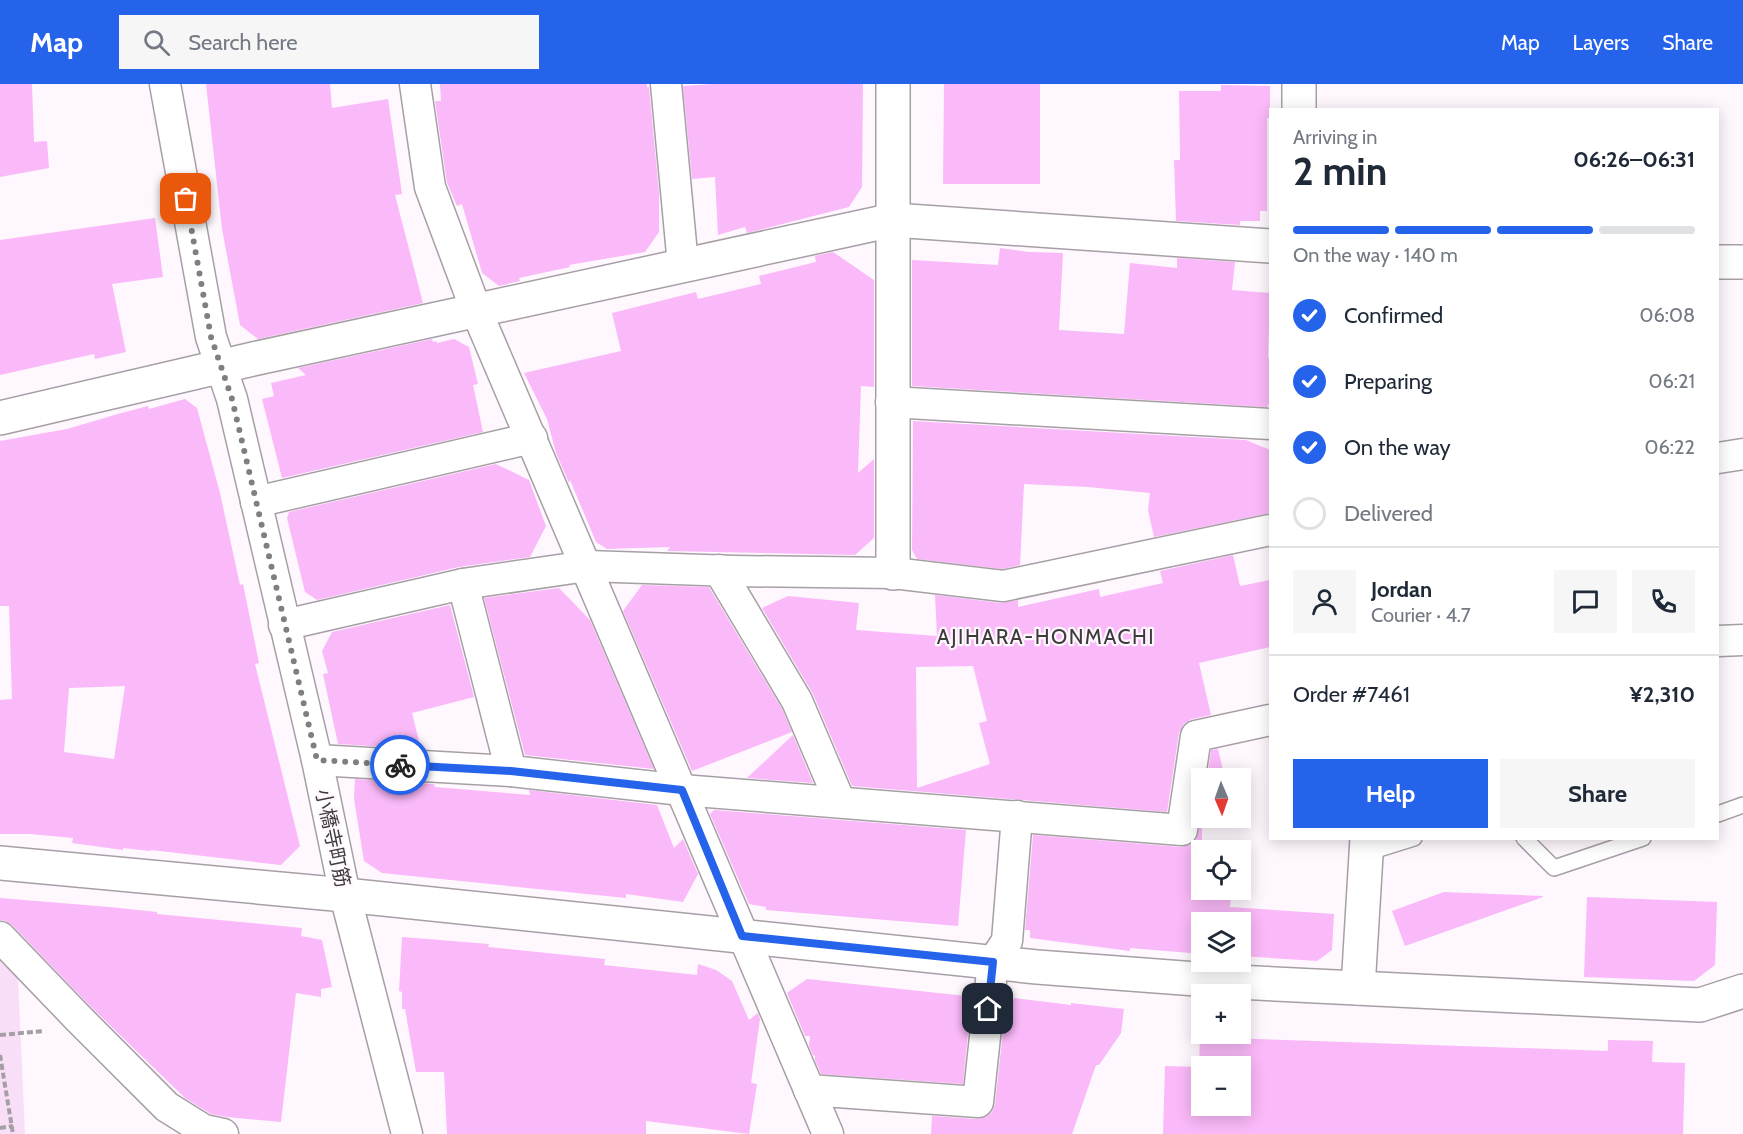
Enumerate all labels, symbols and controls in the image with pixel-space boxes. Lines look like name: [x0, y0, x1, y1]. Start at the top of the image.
search box: [119, 15, 539, 69]
text: Map: [30, 25, 83, 59]
icon: search: [140, 26, 173, 59]
text: Search here: [188, 29, 297, 56]
text: Map: [1501, 30, 1540, 55]
text: Layers: [1573, 30, 1629, 55]
text: Share: [1662, 30, 1713, 55]
text: Arriving in: [1293, 125, 1377, 149]
text: 06:26–06:31: [1573, 146, 1695, 173]
text: 2 min: [1293, 147, 1387, 195]
pin: [160, 173, 211, 224]
icon: bag: [169, 182, 202, 215]
text: On the way · 140 m: [1293, 243, 1458, 267]
icon: check: [1293, 299, 1326, 332]
text: Confirmed: [1344, 302, 1443, 329]
text: 06:08: [1639, 303, 1695, 327]
icon: check: [1293, 365, 1326, 398]
text: Preparing: [1344, 368, 1432, 395]
text: 06:21: [1649, 369, 1695, 393]
icon: check: [1293, 431, 1326, 464]
text: On the way: [1344, 434, 1451, 461]
text: 06:22: [1645, 435, 1695, 459]
text: Delivered: [1344, 500, 1433, 527]
button: person: [1293, 570, 1356, 633]
button: chat: [1554, 570, 1617, 633]
button: phone: [1632, 570, 1695, 633]
text: Jordan: [1371, 576, 1432, 603]
text: Courier · 4.7: [1371, 603, 1471, 627]
district label: AJIHARA-HONMACHI: [937, 624, 1155, 649]
text: Order #7461: [1293, 681, 1410, 708]
text: ¥2,310: [1629, 681, 1695, 708]
courier: [370, 735, 430, 795]
icon: bike: [384, 749, 417, 782]
button: Help: [1293, 759, 1488, 828]
button: Share: [1500, 759, 1695, 828]
north arrow: [1191, 768, 1251, 828]
map controls: [1191, 768, 1251, 1116]
street label: 小橋寺町筋: [311, 787, 355, 889]
button: locate: [1191, 840, 1251, 900]
button: layers: [1191, 912, 1251, 972]
pin: [962, 983, 1013, 1034]
button: +: [1191, 984, 1251, 1044]
icon: home: [971, 992, 1004, 1025]
button: −: [1191, 1056, 1251, 1116]

